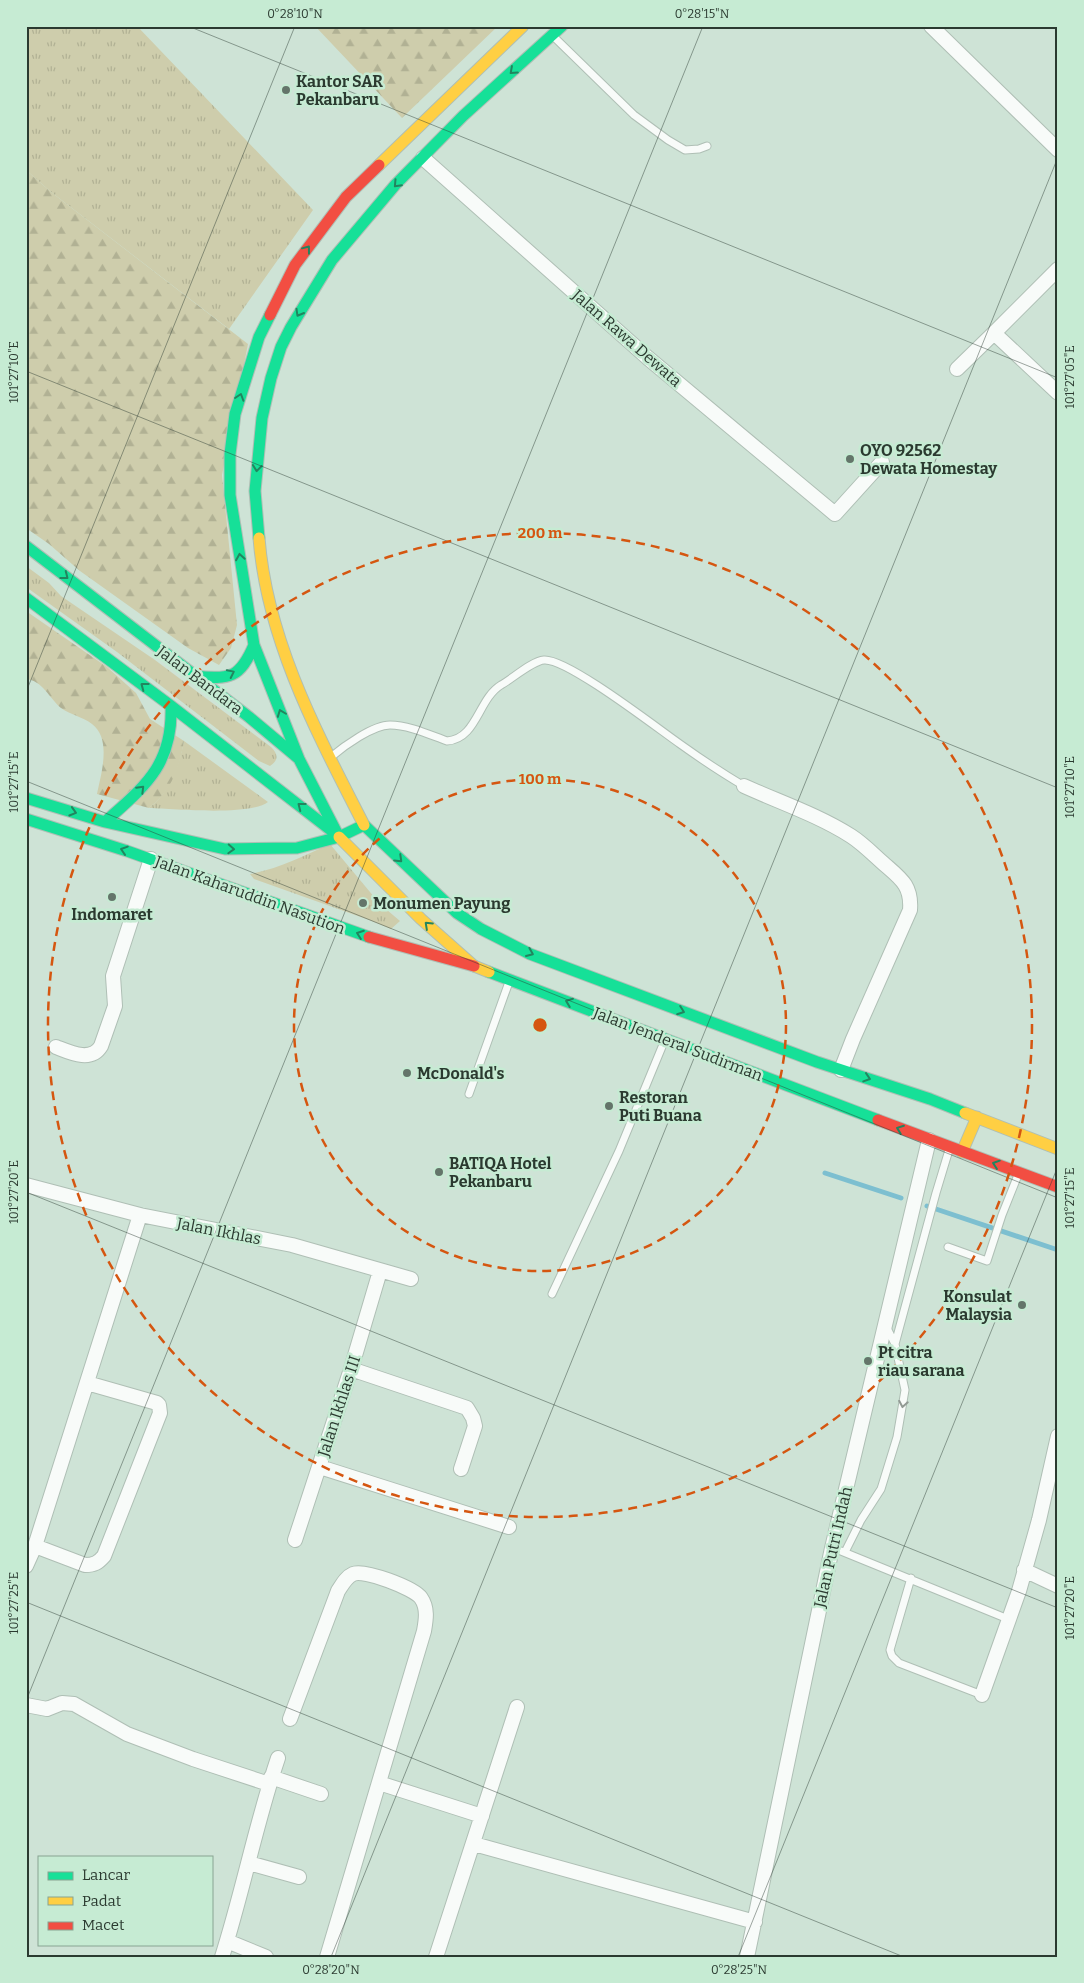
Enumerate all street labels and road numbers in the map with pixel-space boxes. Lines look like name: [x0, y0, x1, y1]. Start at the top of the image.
street label: Jalan Rawa Dewata: [568, 285, 686, 391]
street label: Jalan Bandara: [153, 641, 247, 719]
street label: Jalan Kaharuddin Nasution: [151, 851, 348, 938]
street label: Jalan Jenderal Sudirman: [590, 1003, 765, 1085]
street label: Jalan Ikhlas: [174, 1213, 263, 1248]
street label: Jalan Ikhlas III: [313, 1353, 364, 1460]
street label: Jalan Putri Indah: [810, 1485, 856, 1610]

